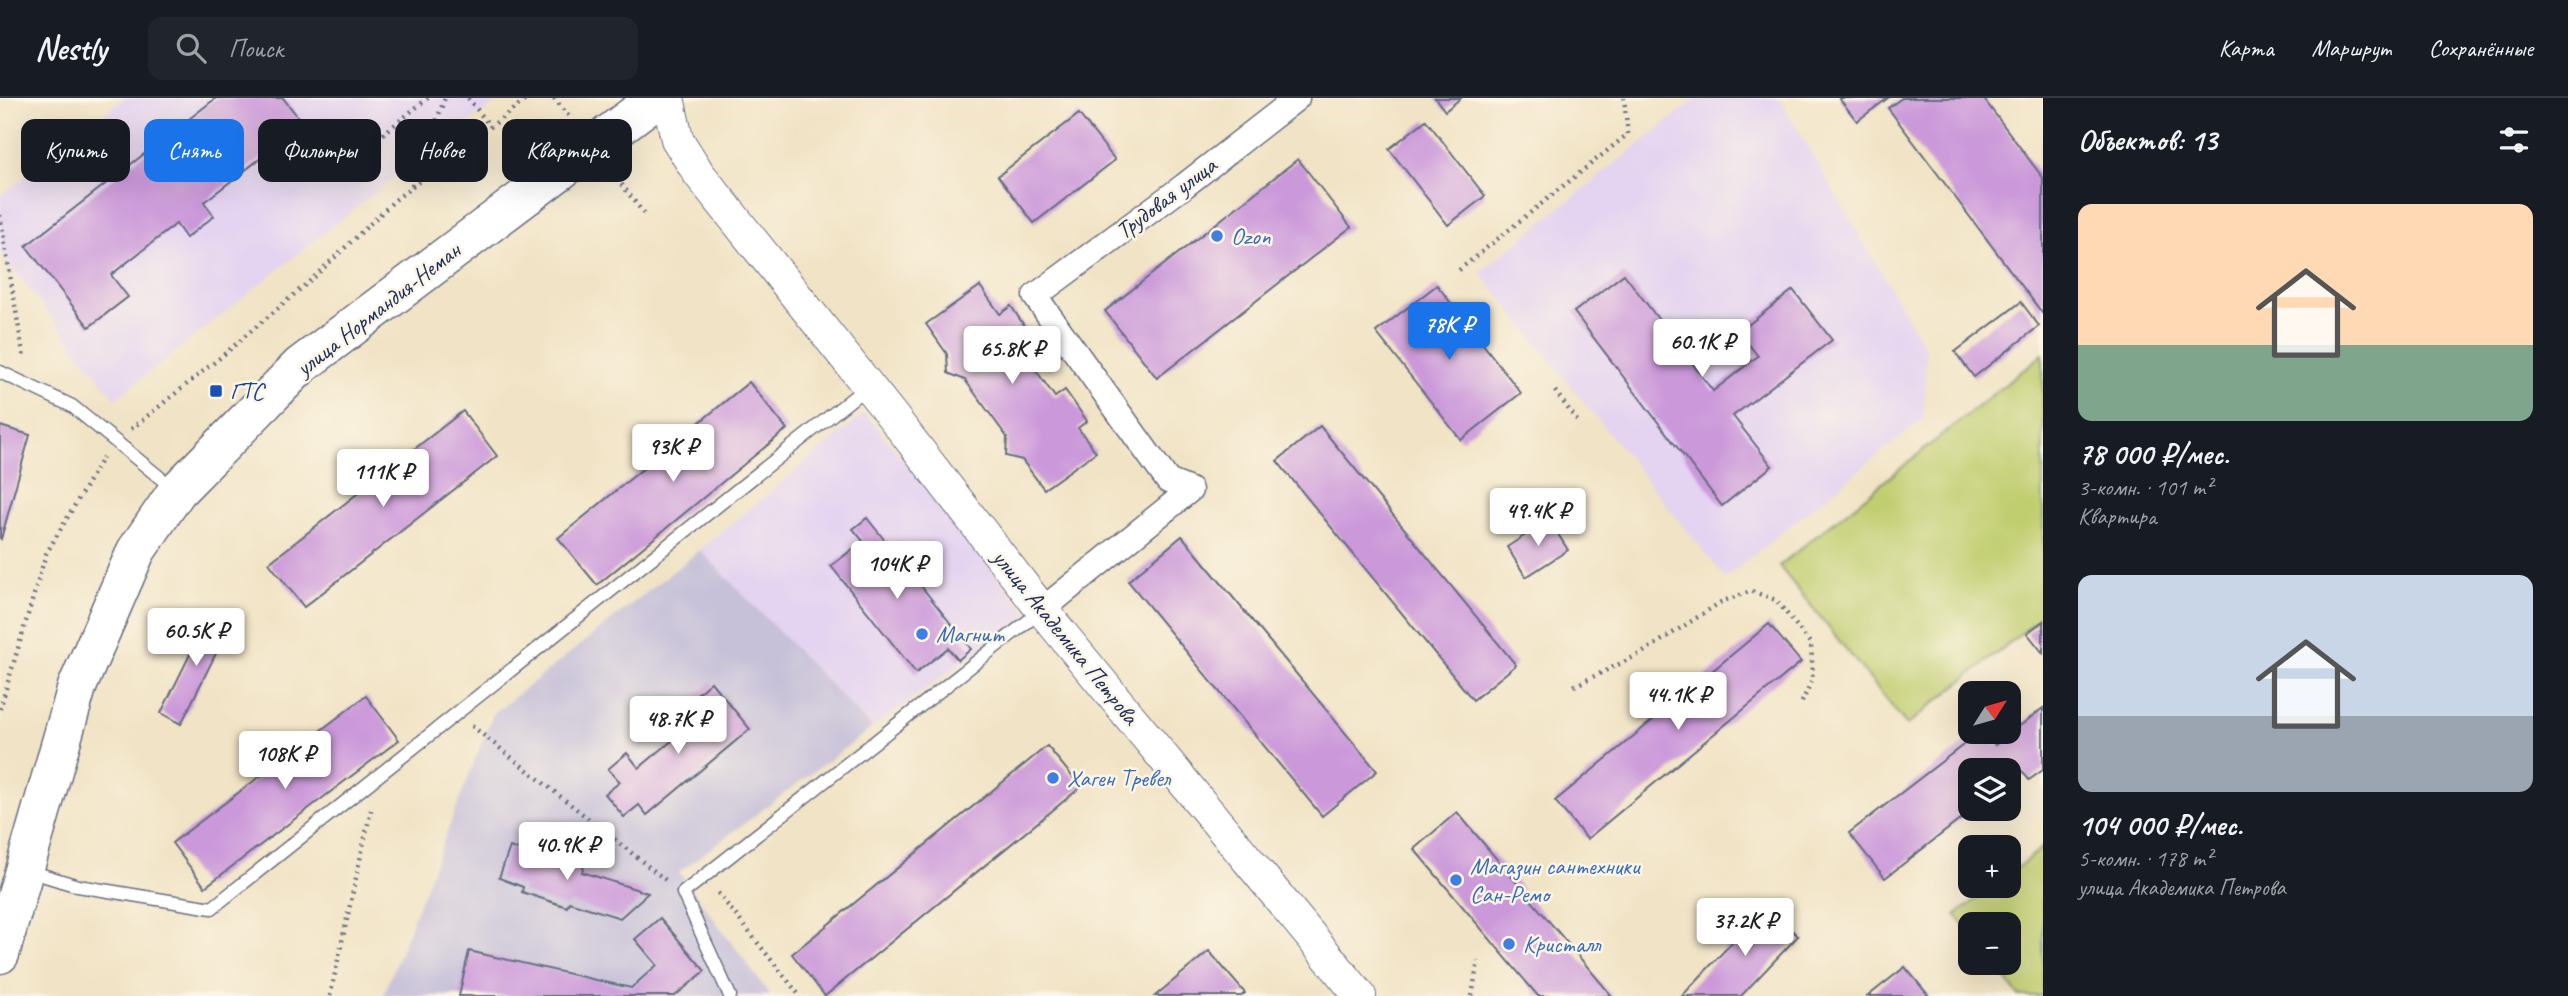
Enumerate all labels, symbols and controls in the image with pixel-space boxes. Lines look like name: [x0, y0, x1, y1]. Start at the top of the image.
search box: [148, 17, 638, 80]
text: Nestly: [35, 27, 106, 69]
icon: search: [172, 29, 210, 67]
text: Поиск: [228, 32, 283, 65]
text: Карта: [2219, 33, 2274, 63]
text: Маршрут: [2312, 33, 2391, 63]
text: Сохранённые: [2429, 33, 2533, 63]
chip: Купить: [21, 119, 130, 182]
chip: Снять: [144, 119, 244, 182]
chip: Фильтры: [258, 119, 381, 182]
chip: Новое: [395, 119, 488, 182]
chip: Квартира: [502, 119, 632, 182]
text: Объектов: 13: [2078, 121, 2217, 159]
icon: filters: [2495, 121, 2533, 159]
street label: Трудовая улица: [1110, 150, 1223, 246]
place label: Ozon: [1231, 221, 1271, 251]
marker: Ozon: [1209, 228, 1225, 244]
street label: улица Нормандия-Неман: [288, 235, 467, 384]
icon: home: [2243, 250, 2369, 376]
pin: 78K ₽: [1400, 302, 1498, 362]
text: 78K ₽: [1424, 310, 1474, 339]
pin: 60.1K ₽: [1637, 320, 1767, 379]
pin: 65.8K ₽: [947, 327, 1077, 386]
text: 60.1K ₽: [1669, 327, 1735, 356]
text: 65.8K ₽: [980, 334, 1044, 363]
place label: ГТС: [230, 376, 266, 406]
marker: ГТС: [208, 383, 224, 399]
pin: 93K ₽: [624, 424, 722, 484]
text: 93K ₽: [648, 432, 698, 461]
text: 78 000 ₽/мес.: [2078, 435, 2229, 473]
pin: 111K ₽: [326, 450, 440, 509]
text: 111K ₽: [353, 457, 413, 486]
text: 3-комн. · 101 m²: [2078, 473, 2212, 502]
pin: 49.4K ₽: [1473, 489, 1603, 548]
text: 49.4K ₽: [1506, 496, 1570, 525]
text: Квартира: [2078, 502, 2156, 531]
pin: 104K ₽: [840, 542, 954, 601]
street label: улица Академика Петрова: [985, 542, 1147, 732]
text: 104K ₽: [867, 549, 927, 578]
pin: 60.5K ₽: [131, 608, 261, 668]
text: 60.5K ₽: [164, 616, 228, 645]
place label: Магнит: [936, 619, 1005, 649]
icon: home: [2243, 621, 2369, 747]
marker: Магнит: [914, 626, 930, 642]
pin: 44.1K ₽: [1613, 672, 1743, 732]
text: 44.1K ₽: [1646, 680, 1710, 709]
north arrow: [1958, 681, 2021, 744]
map controls: [1958, 681, 2021, 975]
pin: 48.7K ₽: [613, 696, 743, 756]
text: 48.7K ₽: [646, 704, 710, 733]
pin: 108K ₽: [228, 732, 342, 791]
text: 108K ₽: [255, 739, 315, 768]
button: layers: [1958, 758, 2021, 821]
place label: Хаген Тревел: [1067, 763, 1172, 793]
marker: Хаген Тревел: [1045, 770, 1061, 786]
text: 104 000 ₽/мес.: [2078, 806, 2243, 844]
pin: 40.9K ₽: [502, 822, 632, 882]
text: 40.9K ₽: [535, 830, 599, 859]
button: +: [1958, 835, 2021, 898]
text: 5-комн. · 178 m²: [2078, 844, 2212, 873]
place label: Магазин сантехники Сан-Ремо: [1470, 851, 1642, 909]
marker: Магазин сантехники Сан-Ремо: [1448, 872, 1464, 888]
text: улица Академика Петрова: [2078, 873, 2286, 902]
pin: 37.2K ₽: [1680, 898, 1810, 958]
text: 37.2K ₽: [1713, 906, 1777, 935]
button: −: [1958, 912, 2021, 975]
place label: Кристалл: [1523, 929, 1602, 959]
marker: Кристалл: [1501, 936, 1517, 952]

